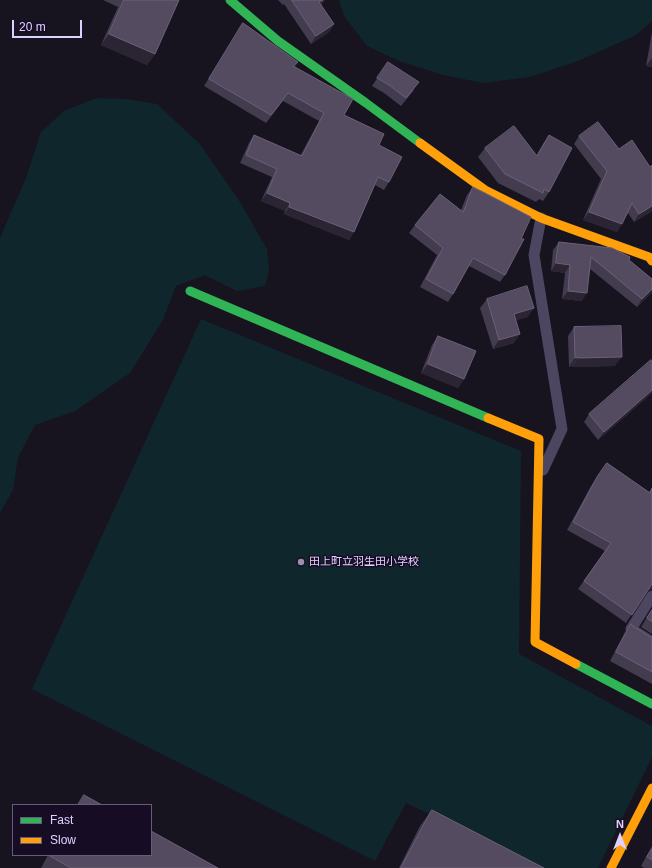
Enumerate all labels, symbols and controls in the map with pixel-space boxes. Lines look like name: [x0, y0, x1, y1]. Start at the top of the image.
scale bar: [14, 12, 84, 38]
text: 20 m: [19, 20, 46, 34]
place label: 田上町立羽生田小学校: [309, 555, 419, 569]
marker: 田上町立羽生田小学校: [296, 557, 306, 567]
legend: [12, 804, 152, 856]
text: Fast: [50, 813, 73, 827]
north arrow: [600, 816, 640, 856]
text: N: [616, 818, 624, 830]
text: Slow: [50, 833, 76, 847]

